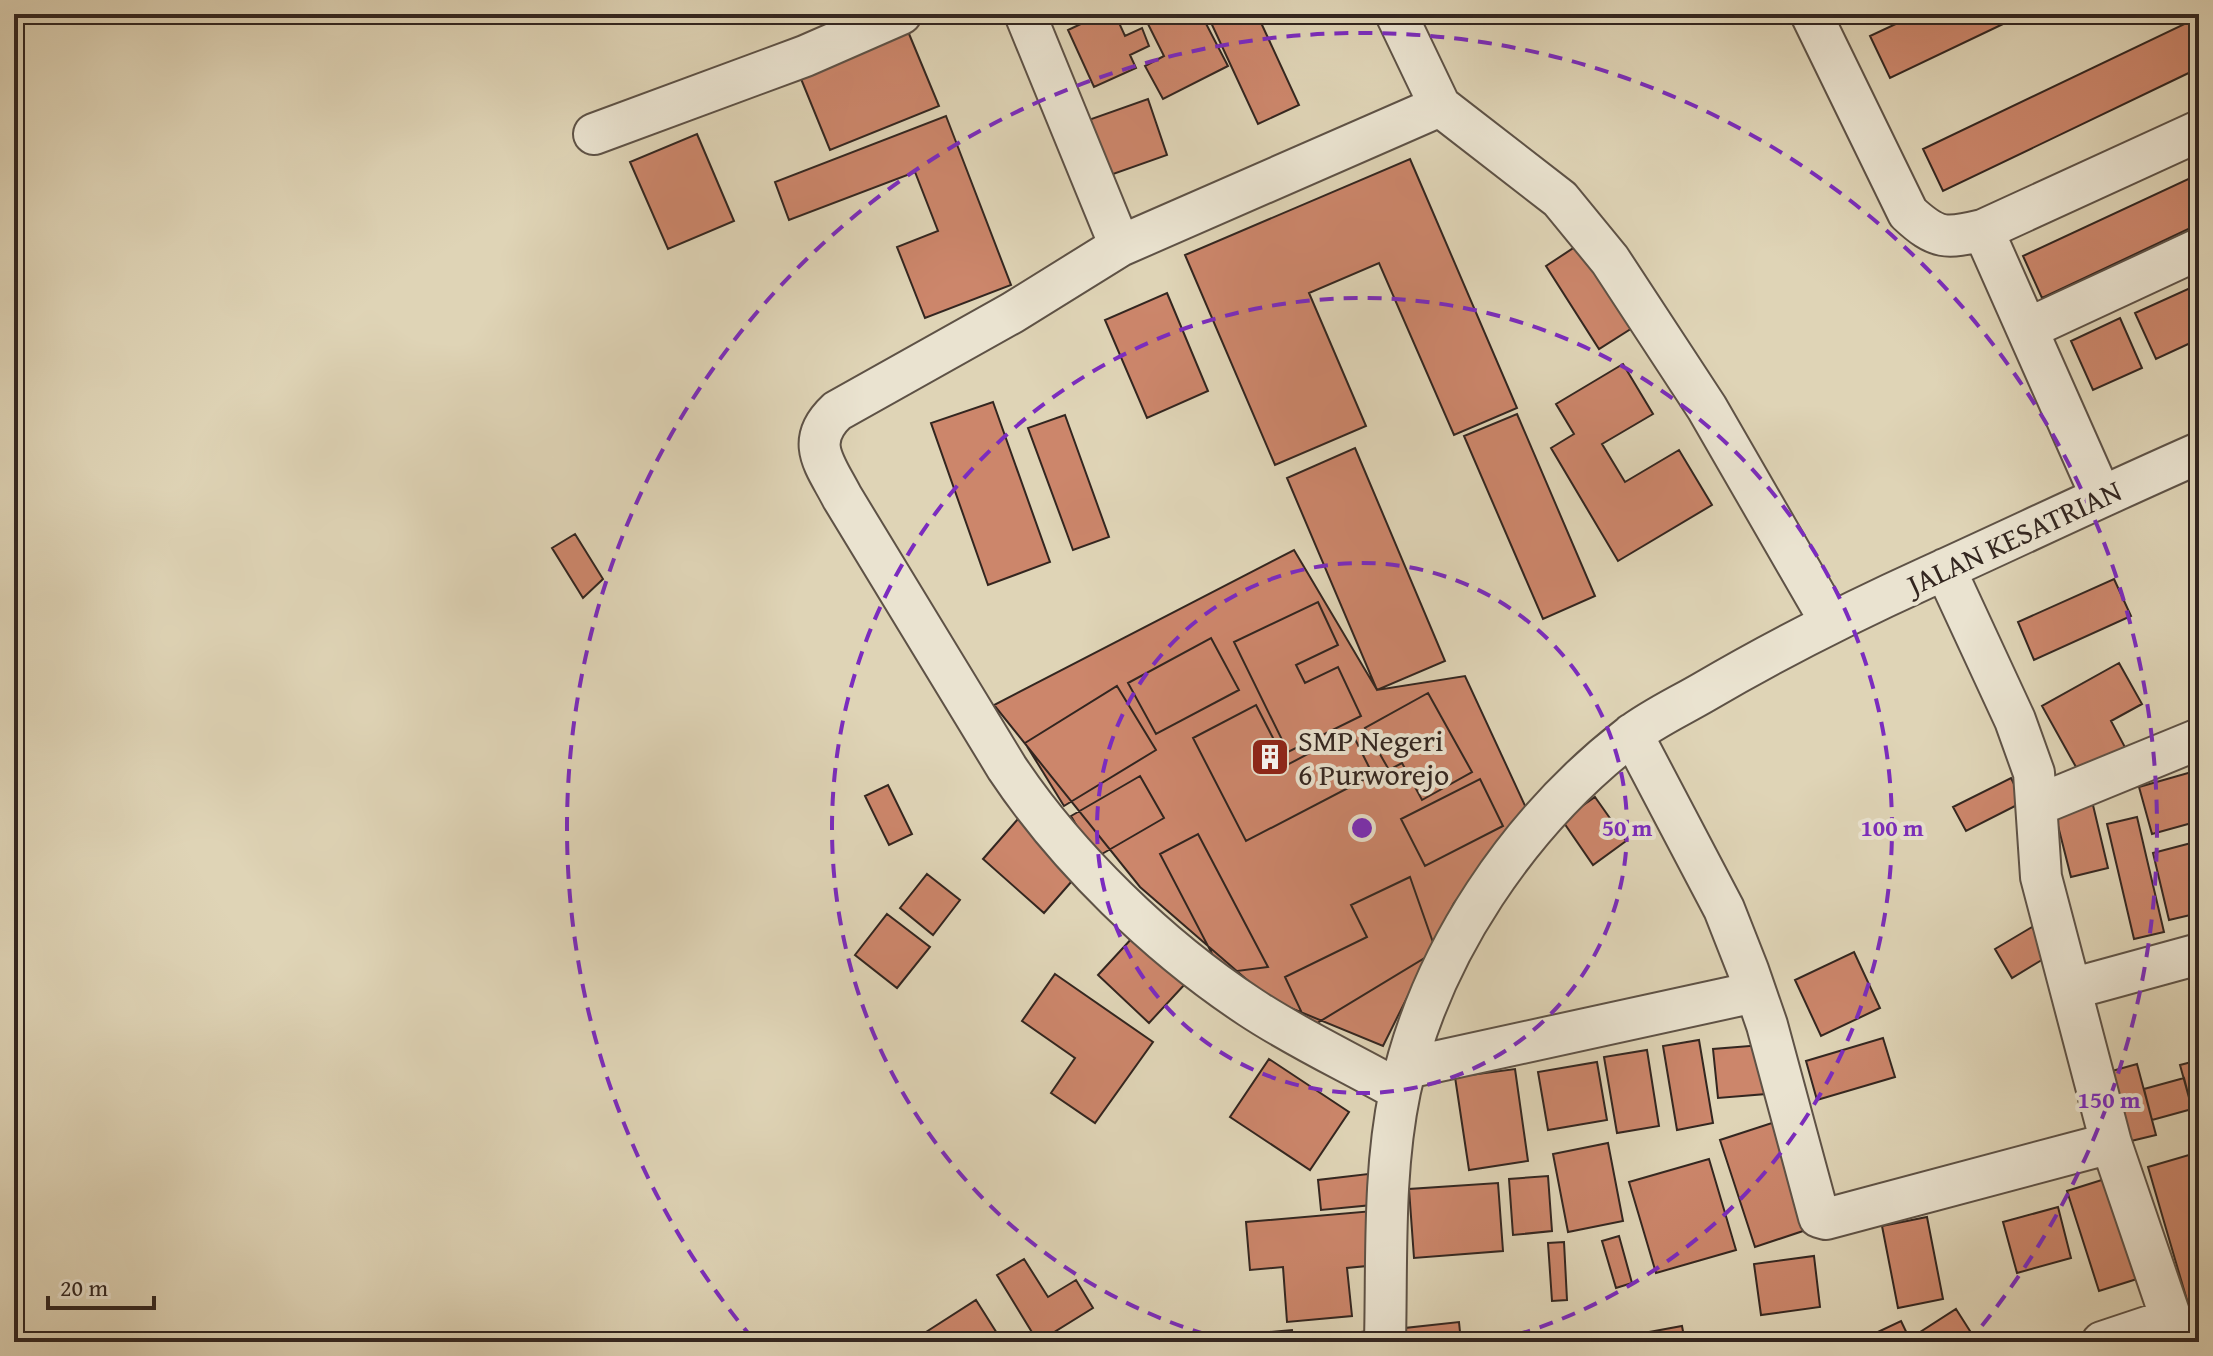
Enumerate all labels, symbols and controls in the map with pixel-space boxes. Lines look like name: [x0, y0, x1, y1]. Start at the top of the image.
street label: JALAN KESATRIAN: [1896, 468, 2128, 608]
place label: SMP Negeri 6 Purworejo: [1298, 718, 1449, 796]
building icon: SMP Negeri 6 Purworejo: [1249, 736, 1291, 778]
text: 50 m: [1602, 810, 1653, 845]
text: 100 m: [1860, 810, 1924, 845]
centre of rings: [1348, 814, 1376, 842]
text: 150 m: [2077, 1082, 2141, 1117]
scale bar: [48, 1260, 154, 1310]
text: 20 m: [60, 1270, 108, 1305]

